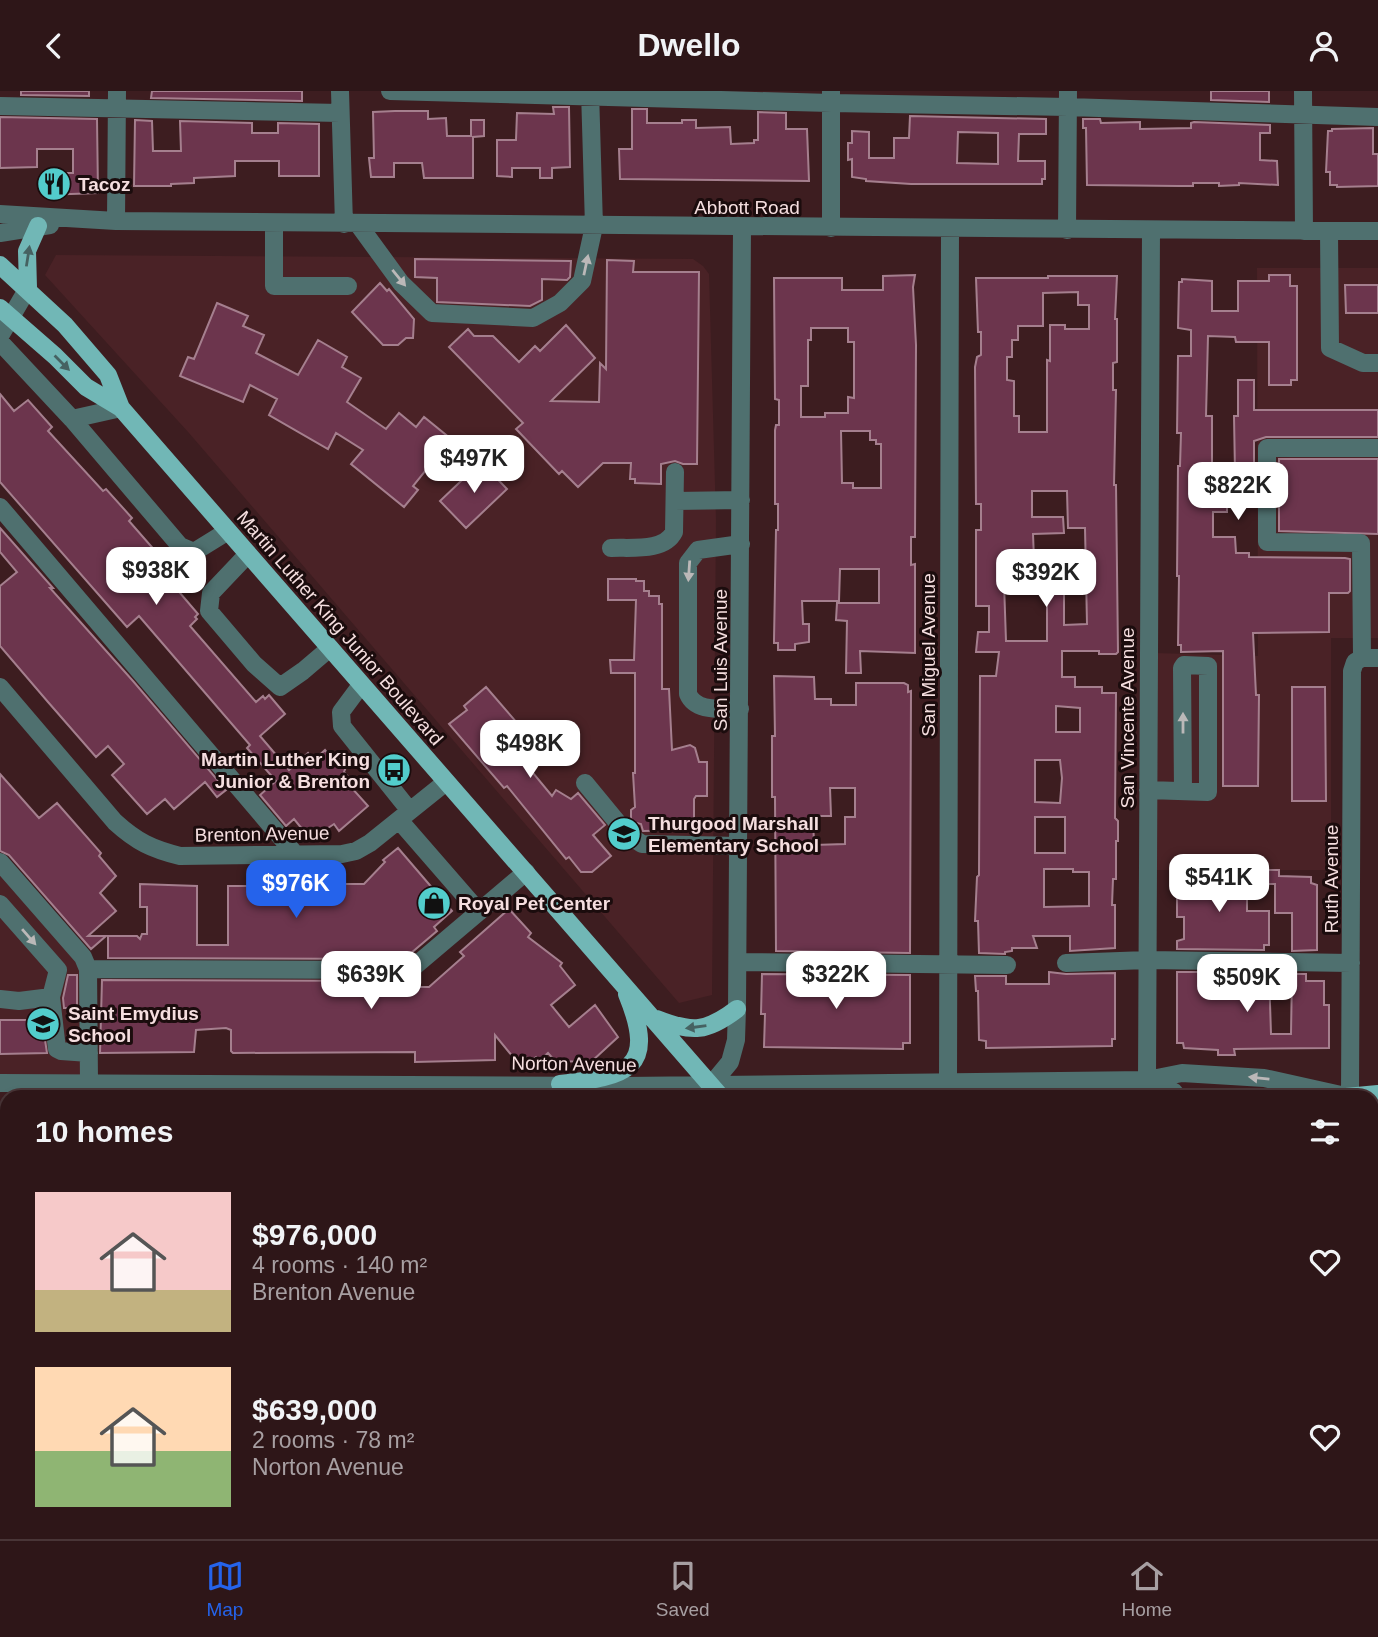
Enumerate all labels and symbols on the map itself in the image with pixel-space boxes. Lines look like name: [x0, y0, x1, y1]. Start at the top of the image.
restaurant icon: Tacoz: [35, 165, 73, 203]
place label: Tacoz: [78, 174, 130, 195]
street label: Abbott Road: [694, 197, 800, 218]
one-way arrow: [23, 245, 34, 267]
one-way arrow: [580, 254, 591, 276]
one-way arrow: [391, 270, 406, 287]
one-way arrow: [54, 355, 71, 372]
pin: $497K: [425, 435, 523, 495]
pin: $822K: [1189, 463, 1287, 522]
street label: Martin Luther King Junior Boulevard: [233, 507, 447, 749]
pin: $938K: [107, 547, 205, 607]
pin: $392K: [997, 549, 1095, 609]
one-way arrow: [683, 560, 694, 582]
street label: San Miguel Avenue: [918, 573, 939, 737]
street label: San Luis Avenue: [710, 589, 731, 731]
street label: San Vincente Avenue: [1117, 627, 1138, 809]
one-way arrow: [1177, 712, 1188, 734]
pin: $498K: [481, 721, 579, 780]
place label: Martin Luther King Junior & Brenton: [201, 749, 370, 792]
bus stop icon: Martin Luther King Junior & Brenton: [375, 751, 413, 789]
place label: Thurgood Marshall Elementary School: [648, 813, 819, 856]
school or university icon: Thurgood Marshall Elementary School: [605, 815, 643, 853]
street label: Brenton Avenue: [194, 822, 330, 846]
street label: Ruth Avenue: [1321, 825, 1342, 933]
pin: $541K: [1170, 855, 1268, 914]
pin: $976K: [247, 861, 345, 920]
shop icon: Royal Pet Center: [415, 884, 453, 922]
place label: Royal Pet Center: [458, 893, 611, 914]
one-way arrow: [21, 928, 37, 946]
pin: $639K: [322, 951, 420, 1011]
pin: $322K: [787, 951, 885, 1011]
pin: $509K: [1198, 955, 1296, 1014]
place label: Saint Emydius School: [68, 1003, 199, 1046]
school or university icon: Saint Emydius School: [24, 1005, 62, 1043]
one-way arrow: [685, 1021, 707, 1032]
street label: Norton Avenue: [511, 1052, 637, 1076]
one-way arrow: [1248, 1072, 1270, 1083]

